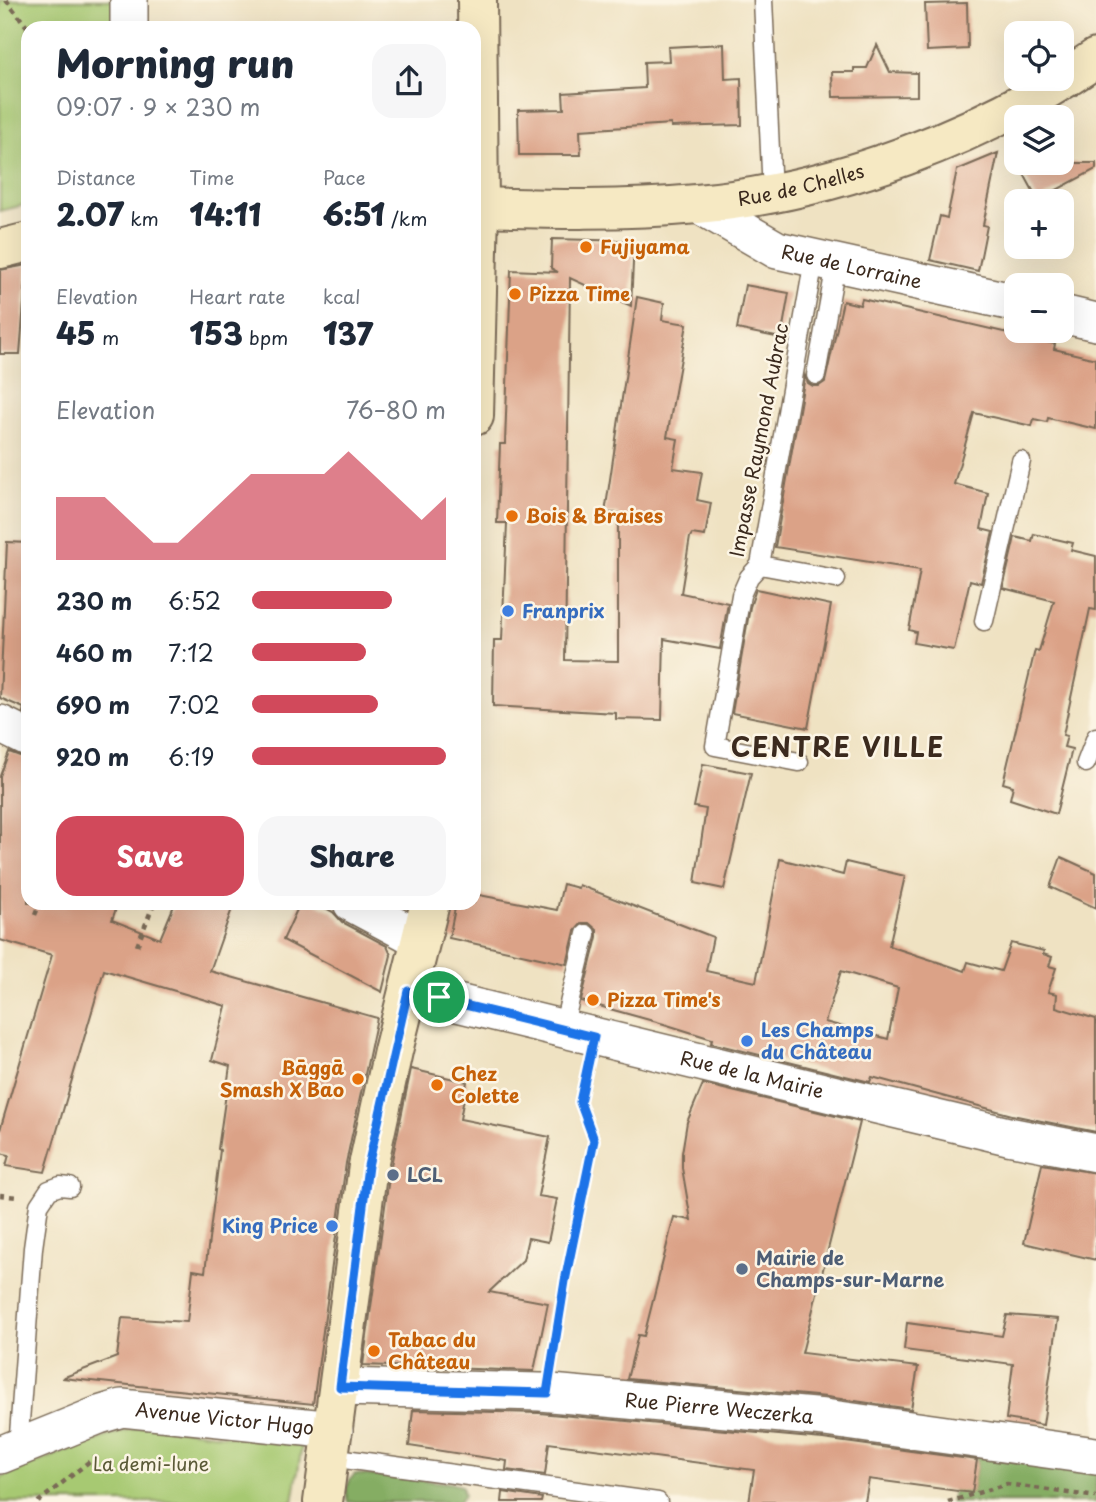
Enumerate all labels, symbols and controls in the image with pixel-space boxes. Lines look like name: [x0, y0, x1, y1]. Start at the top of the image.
map controls: [1004, 21, 1074, 343]
button: locate: [1004, 21, 1074, 91]
text: Morning run: [56, 34, 294, 91]
button: share: [372, 44, 446, 118]
text: 09:07 · 9 × 230 m: [56, 89, 261, 124]
button: layers: [1004, 105, 1074, 175]
street label: Rue de Chelles: [736, 156, 867, 212]
text: Distance: [56, 163, 136, 191]
text: Time: [189, 163, 234, 191]
text: Pace: [323, 163, 366, 191]
button: +: [1004, 189, 1074, 259]
text: 2.07: [56, 191, 124, 236]
text: 14:11: [189, 191, 261, 236]
text: 6:51: [323, 191, 385, 236]
text: km: [124, 204, 159, 232]
text: /km: [385, 204, 427, 232]
place label: Fujiyama: [600, 232, 690, 260]
street label: Rue de Lorraine: [779, 236, 925, 295]
marker: Fujiyama: [578, 239, 594, 255]
button: −: [1004, 273, 1074, 343]
place label: Pizza Time: [529, 279, 630, 307]
text: Elevation: [56, 282, 138, 310]
text: Heart rate: [189, 282, 285, 310]
text: kcal: [323, 282, 361, 310]
marker: Pizza Time: [507, 286, 523, 302]
text: 45: [56, 310, 96, 355]
text: 153: [189, 310, 243, 355]
text: 137: [323, 310, 373, 355]
street label: Impasse Raymond Aubrac: [722, 320, 794, 559]
text: m: [96, 323, 119, 351]
text: bpm: [243, 323, 288, 351]
text: Elevation: [56, 392, 155, 427]
text: 76–80 m: [346, 392, 446, 427]
place label: Bois & Braises: [526, 501, 663, 529]
marker: Bois & Braises: [504, 508, 520, 524]
text: 230 m: [56, 583, 132, 618]
text: 6:52: [168, 583, 221, 618]
place label: Franprix: [522, 596, 605, 624]
marker: Franprix: [500, 603, 516, 619]
text: 460 m: [56, 635, 133, 670]
text: 7:12: [168, 635, 214, 670]
text: 690 m: [56, 687, 130, 722]
text: 7:02: [168, 687, 220, 722]
district label: CENTRE VILLE: [731, 727, 945, 766]
text: 920 m: [56, 739, 129, 774]
text: 6:19: [168, 739, 214, 774]
button: Save: [56, 816, 244, 896]
button: Share: [258, 816, 446, 896]
pin: [409, 967, 469, 1027]
icon: arrive: [420, 978, 458, 1016]
place label: Pizza Time's: [607, 985, 721, 1013]
marker: Pizza Time's: [585, 992, 601, 1008]
place label: Les Champs du Château: [761, 1015, 874, 1065]
marker: Les Champs du Château: [739, 1033, 755, 1049]
street label: Rue de la Mairie: [678, 1043, 827, 1105]
place label: Bāggā Smash X Bao: [220, 1053, 344, 1103]
place label: Chez Colette: [451, 1059, 519, 1109]
marker: Bāggā Smash X Bao: [350, 1071, 366, 1087]
marker: Chez Colette: [429, 1077, 445, 1093]
place label: LCL: [407, 1160, 443, 1188]
marker: LCL: [385, 1167, 401, 1183]
place label: King Price: [222, 1211, 318, 1239]
marker: King Price: [324, 1218, 340, 1234]
place label: Mairie de Champs-sur-Marne: [756, 1243, 945, 1293]
marker: Mairie de Champs-sur-Marne: [734, 1261, 750, 1277]
place label: Tabac du Château: [388, 1325, 476, 1375]
marker: Tabac du Château: [366, 1343, 382, 1359]
street label: Rue Pierre Weczerka: [624, 1385, 815, 1430]
street label: Avenue Victor Hugo: [134, 1394, 315, 1441]
park label: La demi-lune: [93, 1449, 209, 1477]

